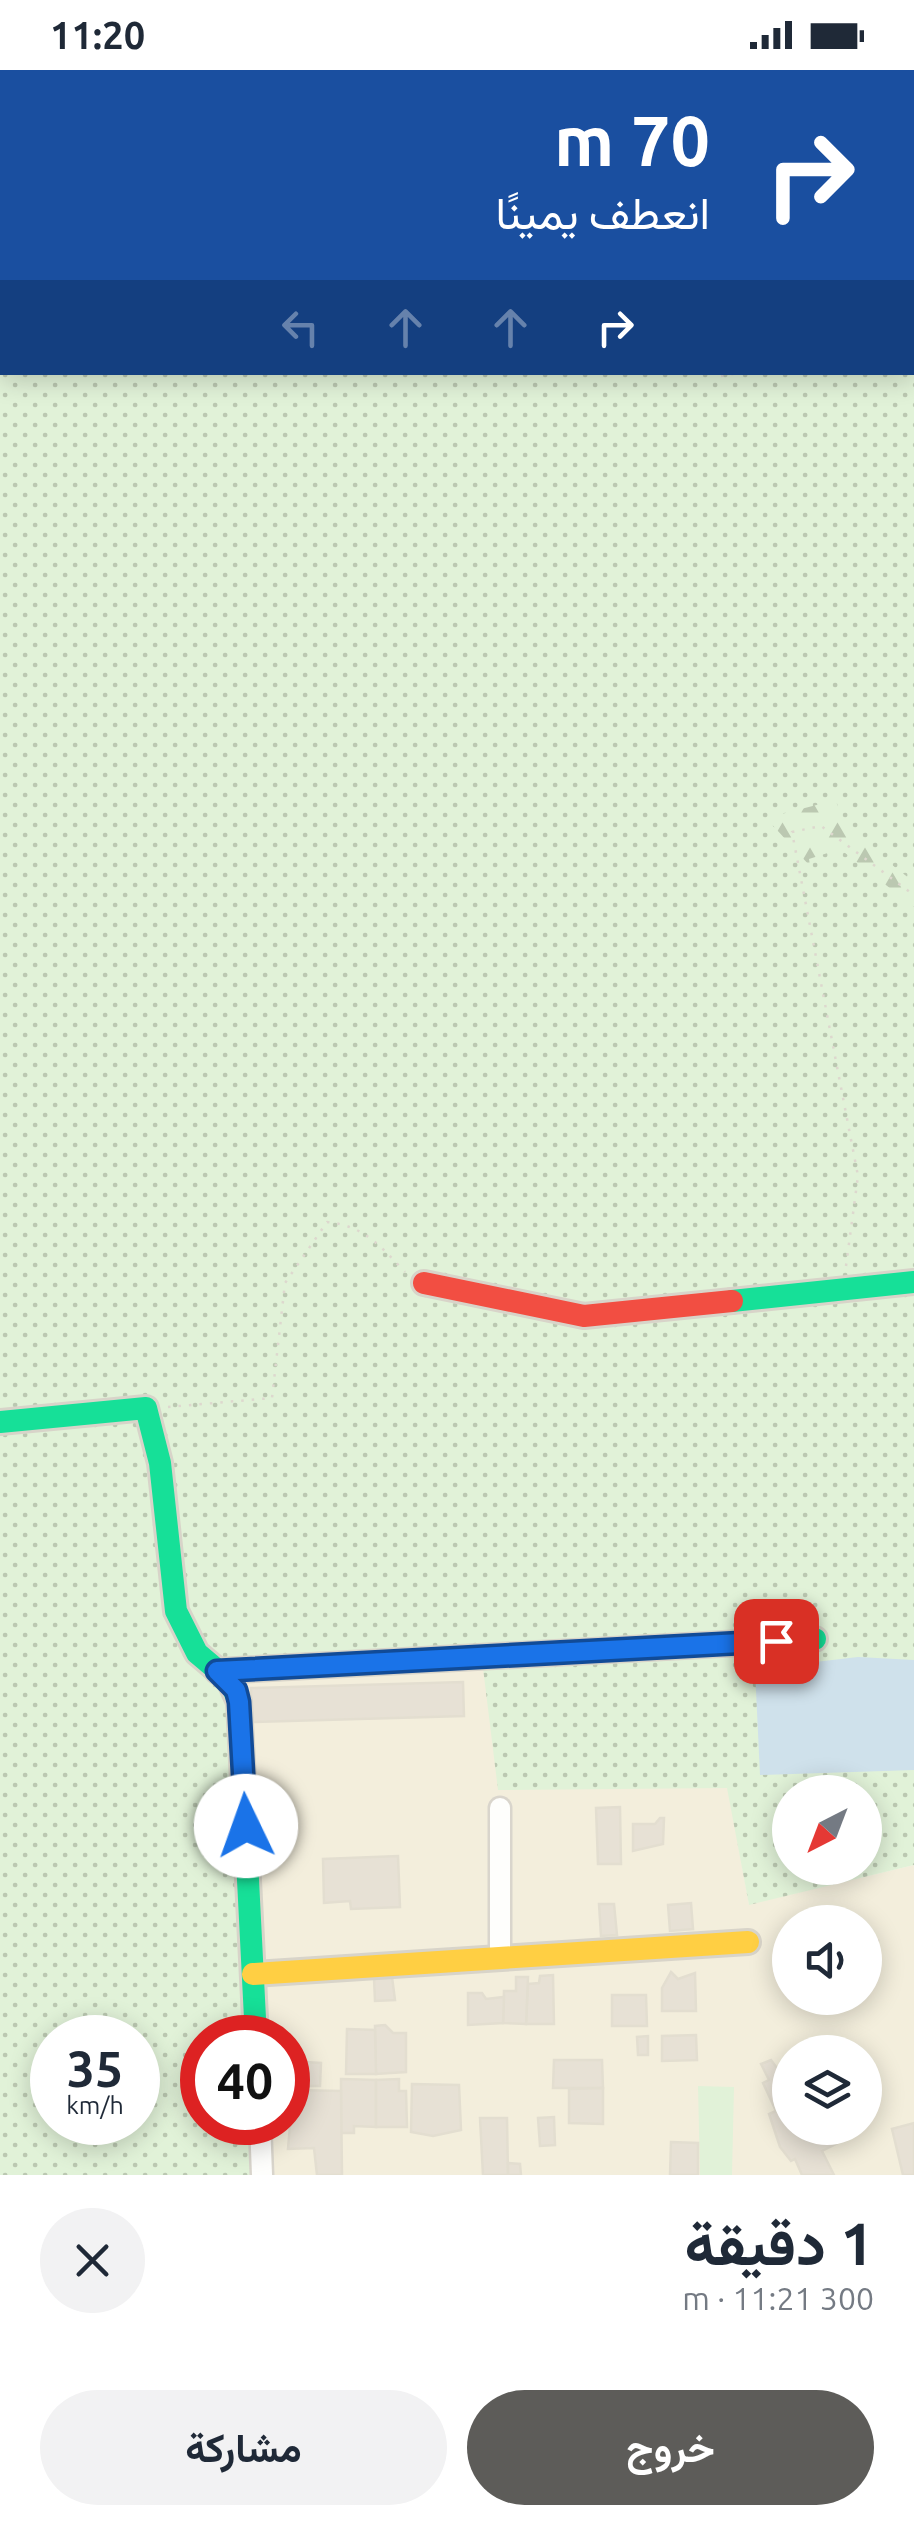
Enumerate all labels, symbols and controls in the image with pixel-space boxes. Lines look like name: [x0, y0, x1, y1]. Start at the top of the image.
text: 11:20: [50, 14, 145, 56]
text: 70 m: [554, 101, 710, 179]
icon: right: [745, 110, 875, 240]
text: انعطف يمينًا: [495, 187, 710, 238]
icon: left: [273, 300, 328, 355]
icon: ahead: [378, 300, 433, 355]
icon: ahead: [483, 300, 538, 355]
icon: right: [588, 300, 643, 355]
pin: [734, 1599, 819, 1684]
icon: arrive: [749, 1614, 804, 1669]
position arrow: [194, 1774, 298, 1878]
north arrow: [772, 1775, 882, 1885]
map controls: [772, 1775, 882, 2145]
button: sound: [772, 1905, 882, 2015]
speed limit sign: 40: [180, 2015, 310, 2145]
button: layers: [772, 2035, 882, 2145]
text: 35: [67, 2040, 123, 2096]
text: km/h: [66, 2091, 124, 2119]
button: close: [40, 2208, 145, 2313]
text: 1 دقيقة: [684, 2209, 874, 2276]
text: 300 m · 11:21: [682, 2280, 874, 2316]
button: مشاركة: [40, 2390, 447, 2505]
button: خروج: [467, 2390, 874, 2505]

